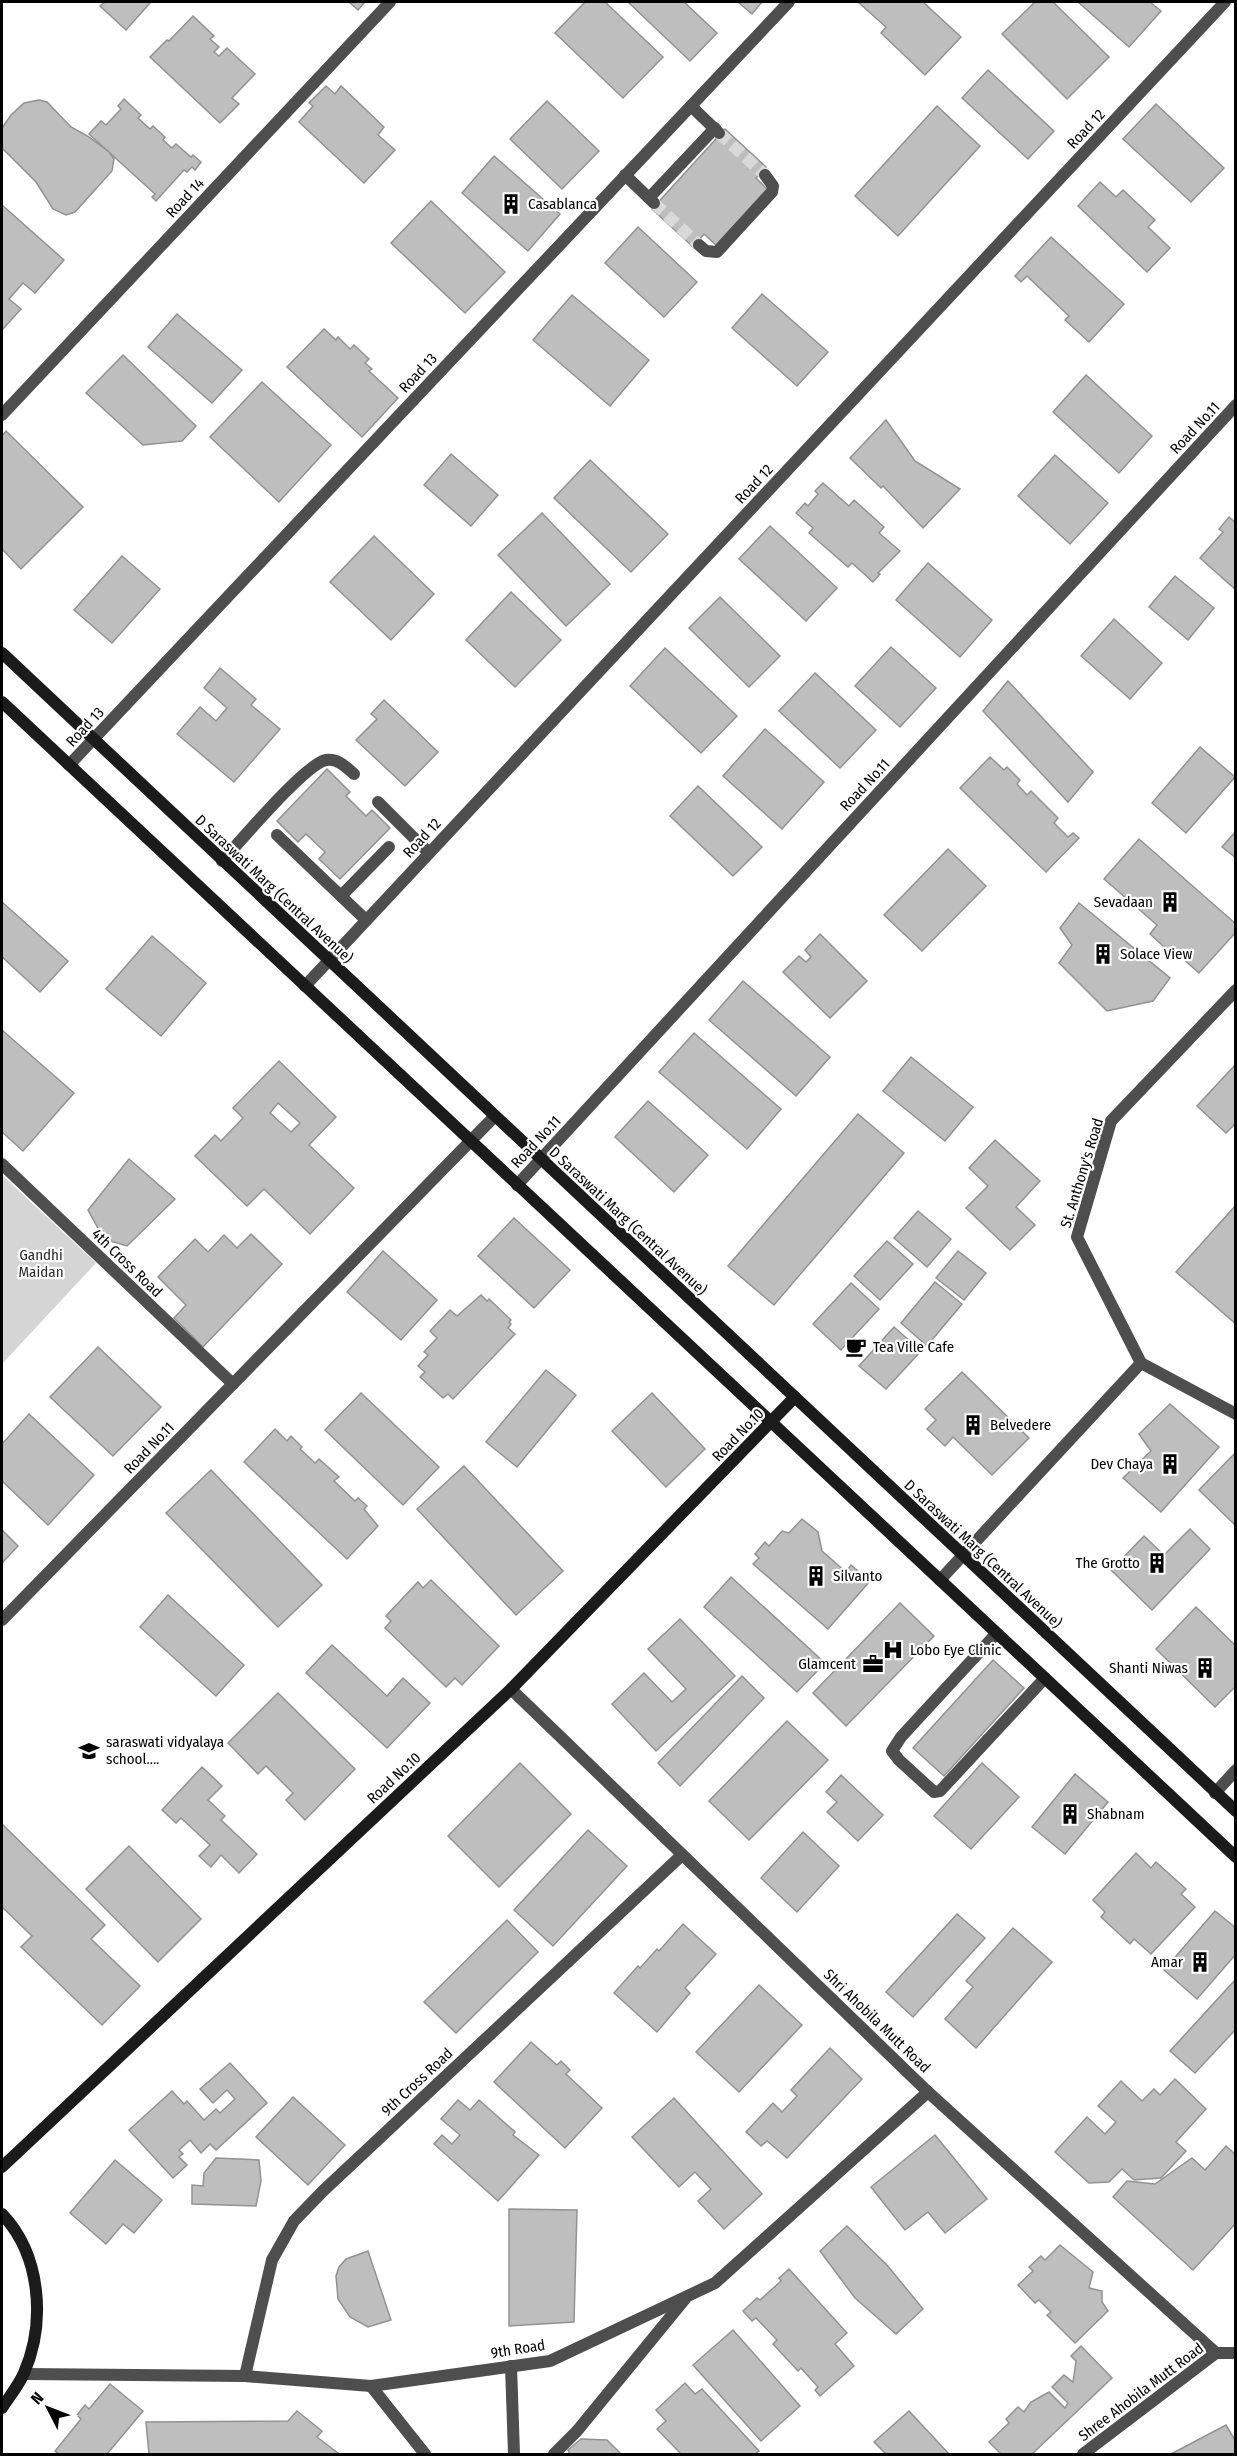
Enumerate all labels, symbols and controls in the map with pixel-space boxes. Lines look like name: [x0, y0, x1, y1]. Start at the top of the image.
street label: Road 12: [1063, 105, 1109, 152]
street label: Road 14: [162, 174, 208, 222]
building icon: Casablanca: [499, 192, 523, 216]
place label: Casablanca: [528, 195, 597, 213]
street label: Road 13: [395, 349, 441, 396]
street label: Road No.11: [1166, 398, 1224, 458]
street label: Road 12: [731, 460, 777, 507]
street label: Road 13: [62, 703, 108, 750]
street label: Road No.11: [836, 755, 894, 815]
street label: D Saraswati Marg (Central Avenue): [191, 811, 357, 967]
street label: Road 12: [399, 814, 445, 861]
building icon: Sevadaan: [1158, 890, 1182, 914]
place label: Sevadaan: [1094, 893, 1153, 911]
building icon: Solace View: [1091, 942, 1115, 966]
place label: Solace View: [1120, 945, 1192, 963]
street label: Road No.11: [507, 1112, 565, 1172]
street label: St. Anthony's Road: [1057, 1116, 1107, 1230]
street label: D Saraswati Marg (Central Avenue): [545, 1143, 711, 1299]
street label: 4th Cross Road: [88, 1225, 166, 1301]
park label: Gandhi Maidan: [18, 1246, 64, 1281]
cafe icon: Tea Ville Cafe: [844, 1335, 868, 1359]
place label: Tea Ville Cafe: [873, 1338, 954, 1356]
street label: Road No.10: [708, 1405, 768, 1465]
building icon: Belvedere: [961, 1413, 985, 1437]
place label: Belvedere: [990, 1416, 1051, 1434]
street label: Road No.11: [120, 1418, 178, 1478]
building icon: Dev Chaya: [1158, 1452, 1182, 1476]
place label: Dev Chaya: [1090, 1455, 1153, 1473]
street label: D Saraswati Marg (Central Avenue): [900, 1476, 1066, 1632]
building icon: The Grotto: [1145, 1551, 1169, 1575]
place label: The Grotto: [1075, 1554, 1140, 1572]
building icon: Silvanto: [804, 1564, 828, 1588]
place label: Silvanto: [833, 1567, 882, 1585]
hospital icon: Lobo Eye Clinic: [881, 1638, 905, 1662]
place label: Lobo Eye Clinic: [910, 1641, 1002, 1659]
office icon: Glamcent: [861, 1652, 885, 1676]
place label: Glamcent: [798, 1655, 856, 1673]
building icon: Shanti Niwas: [1193, 1656, 1217, 1680]
place label: Shanti Niwas: [1109, 1659, 1188, 1677]
place label: saraswati vidyalaya school....: [106, 1733, 224, 1768]
school or university icon: saraswati vidyalaya school....: [77, 1739, 101, 1763]
street label: Road No.10: [363, 1749, 425, 1807]
building icon: Shabnam: [1058, 1802, 1082, 1826]
place label: Shabnam: [1087, 1805, 1144, 1823]
building icon: Amar: [1188, 1950, 1212, 1974]
place label: Amar: [1151, 1953, 1184, 1971]
street label: Shri Ahobila Mutt Road: [820, 1966, 934, 2076]
street label: 9th Cross Road: [378, 2044, 456, 2120]
street label: 9th Road: [490, 2336, 546, 2362]
street label: Shree Ahobila Mutt Road: [1075, 2339, 1207, 2445]
north arrow: [18, 2378, 78, 2438]
text: N: [27, 2388, 47, 2408]

